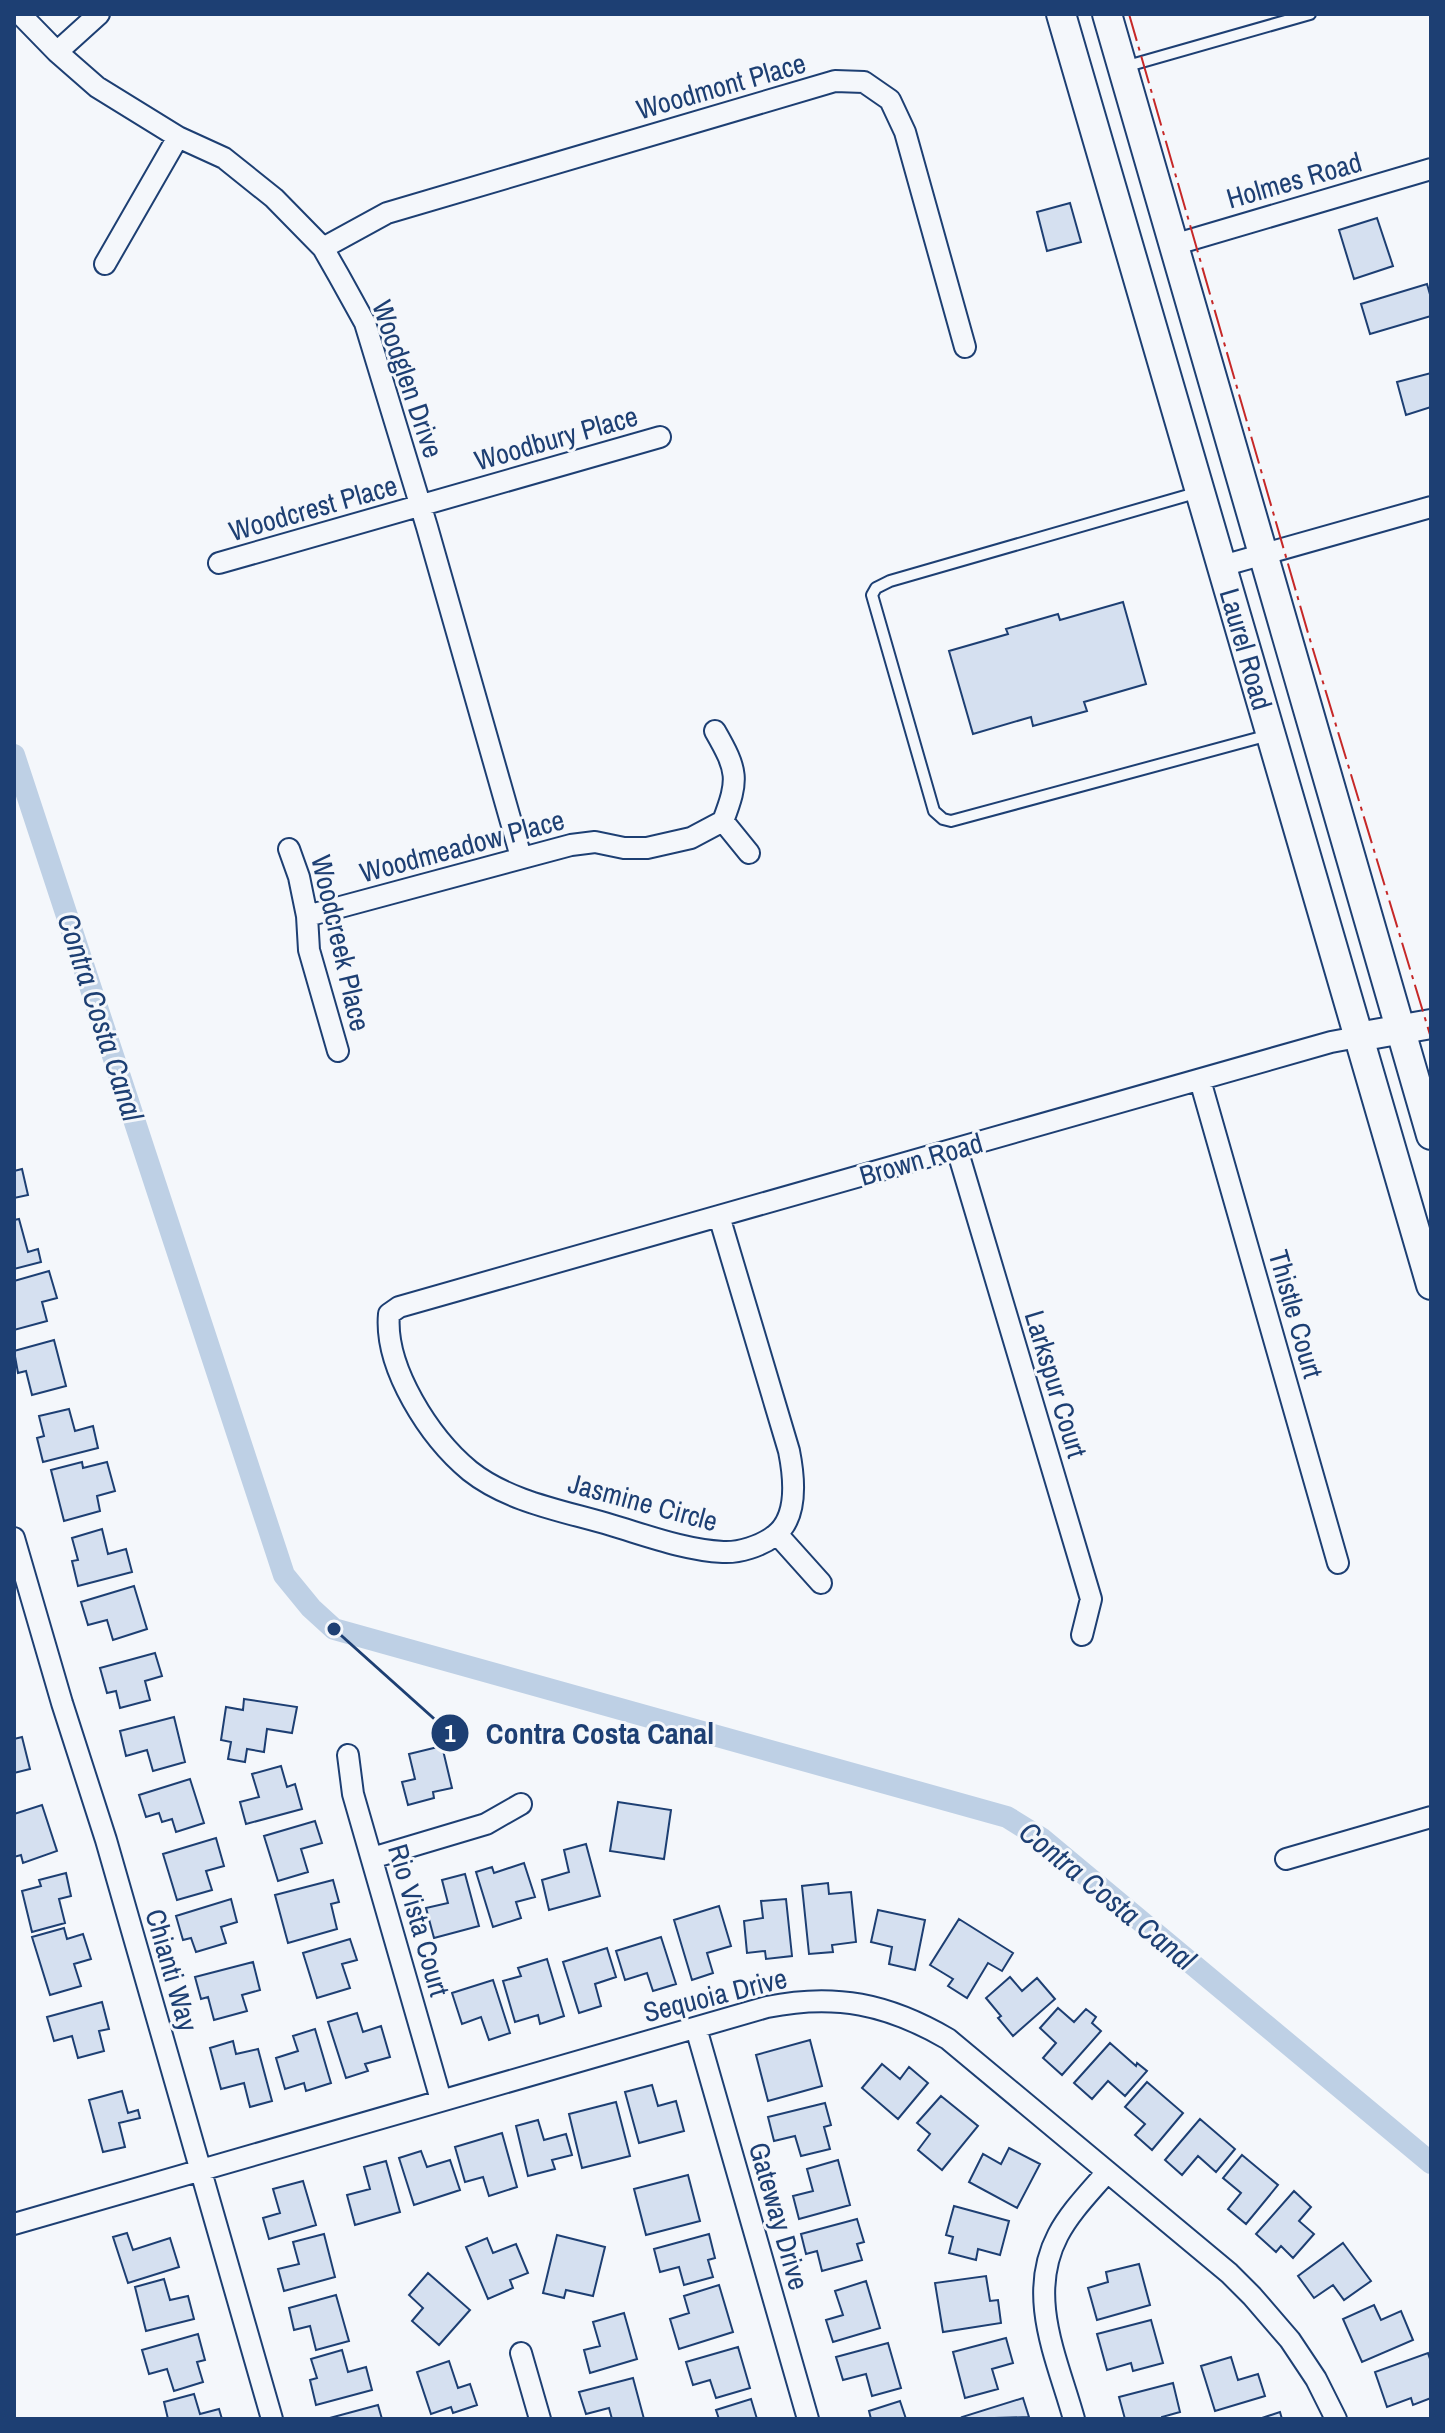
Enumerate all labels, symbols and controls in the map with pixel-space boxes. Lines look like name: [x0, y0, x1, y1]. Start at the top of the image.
street label: Woodmont Place: [632, 44, 810, 128]
street label: Holmes Road: [1222, 143, 1366, 217]
street label: Woodglen Drive: [363, 295, 453, 463]
street label: Woodbury Place: [470, 397, 642, 479]
street label: Woodcrest Place: [225, 466, 401, 550]
street label: Laurel Road: [1210, 584, 1282, 714]
street label: Woodmeadow Place: [356, 800, 568, 892]
street label: Woodcreek Place: [302, 851, 380, 1035]
water label: Contra Costa Canal: [49, 908, 154, 1126]
street label: Brown Road: [855, 1123, 987, 1195]
street label: Thistle Court: [1260, 1246, 1332, 1382]
street label: Larkspur Court: [1016, 1306, 1096, 1462]
street label: Jasmine Circle: [564, 1464, 722, 1540]
callout: Contra Costa Canal: [430, 1706, 730, 1760]
text: Contra Costa Canal: [486, 1713, 714, 1753]
text: 1: [445, 1717, 456, 1749]
water label: Contra Costa Canal: [1011, 1812, 1205, 1979]
street label: Rio Vista Court: [379, 1840, 459, 2000]
street label: Chianti Way: [136, 1904, 208, 2036]
street label: Sequoia Drive: [639, 1959, 791, 2031]
street label: Gateway Drive: [740, 2138, 818, 2294]

